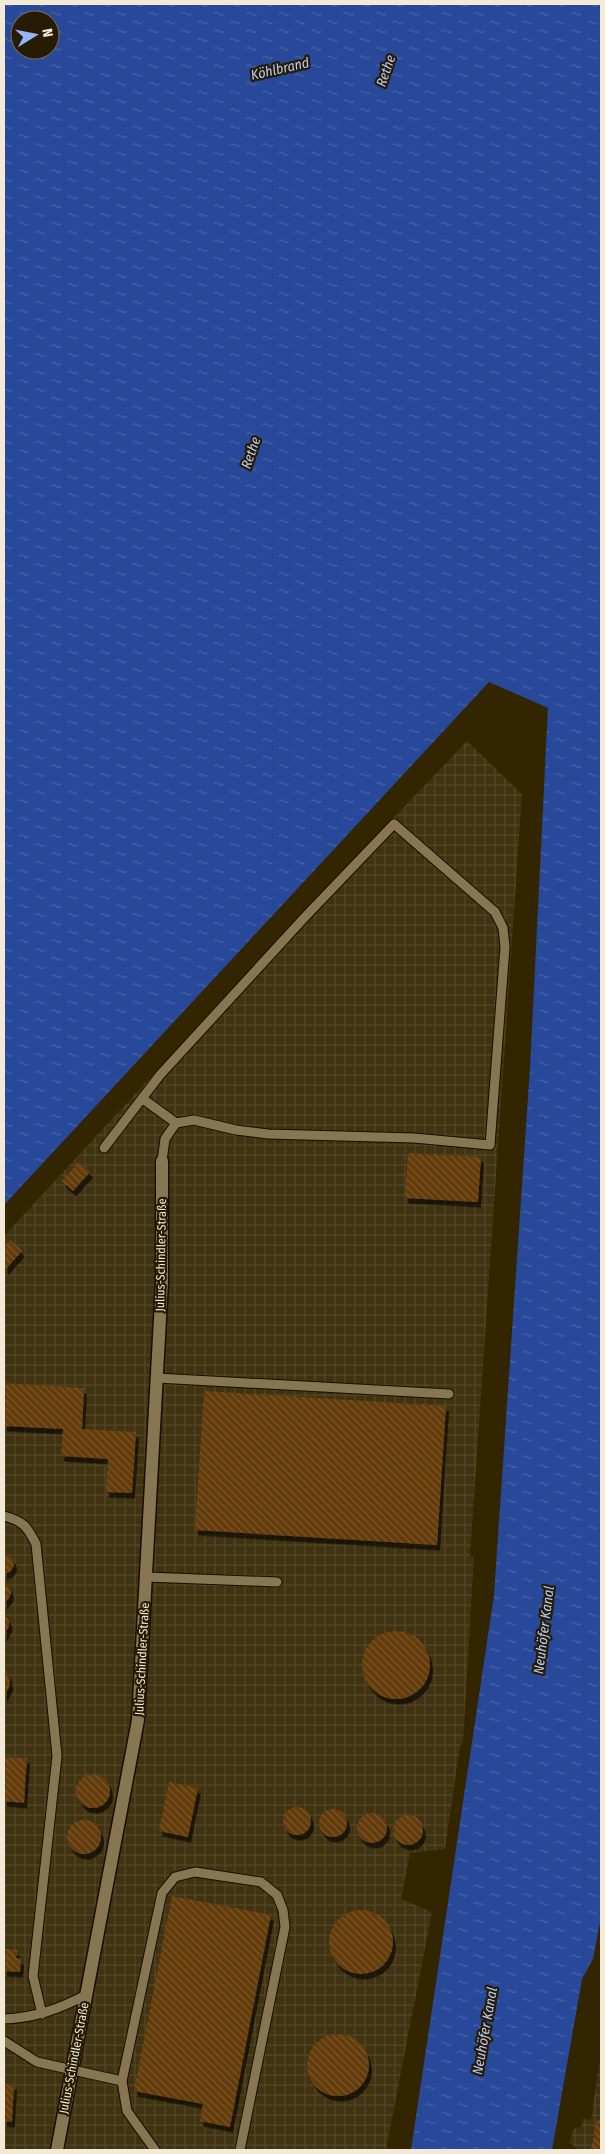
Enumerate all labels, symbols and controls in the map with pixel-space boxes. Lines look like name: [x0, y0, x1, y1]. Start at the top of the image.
north arrow: [10, 10, 60, 60]
text: N: [38, 27, 56, 38]
water label: Rethe: [373, 53, 399, 89]
water label: Köhlbrand: [249, 54, 311, 84]
water label: Rethe: [238, 435, 264, 471]
street label: Julius-Schindler-Straße: [153, 1198, 169, 1312]
water label: Neuhöfer Kanal: [530, 1585, 558, 1675]
street label: Julius-Schindler-Straße: [132, 1602, 152, 1716]
water label: Neuhöfer Kanal: [469, 1986, 501, 2076]
street label: Julius-Schindler-Straße: [56, 2001, 92, 2115]

